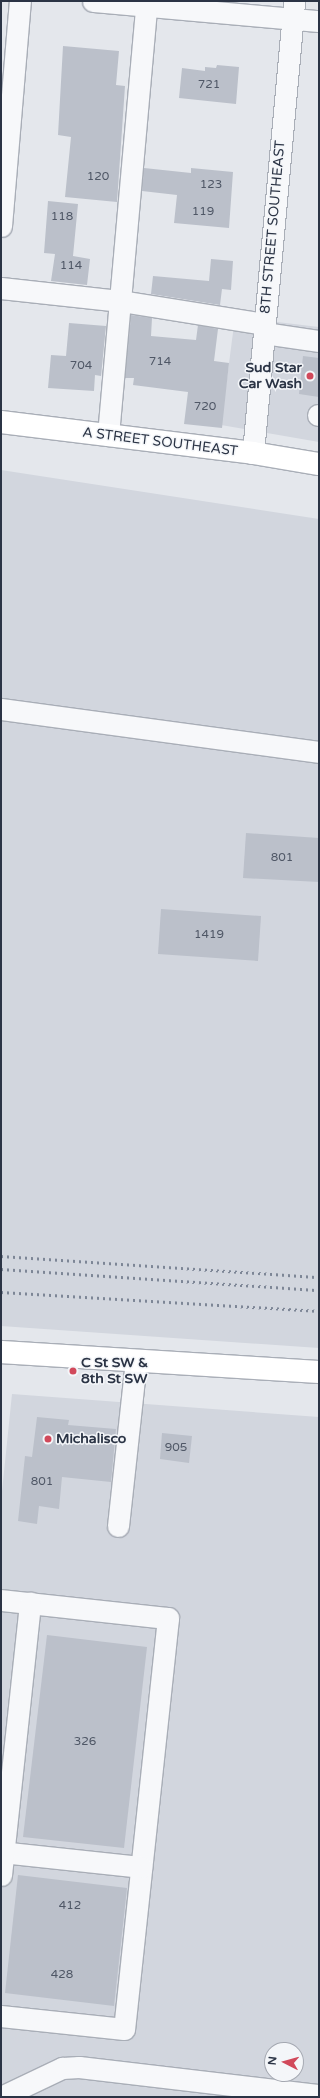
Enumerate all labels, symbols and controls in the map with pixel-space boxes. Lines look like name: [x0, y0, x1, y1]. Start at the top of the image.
house number: 721: [198, 78, 220, 92]
street label: 8TH STREET SOUTHEAST: [257, 140, 289, 314]
house number: 120: [87, 170, 109, 184]
house number: 123: [200, 178, 222, 192]
house number: 119: [192, 205, 214, 219]
house number: 118: [51, 210, 73, 224]
house number: 114: [60, 259, 82, 273]
house number: 714: [149, 355, 171, 369]
house number: 704: [70, 359, 92, 373]
place label: Sud Star Car Wash: [239, 360, 302, 392]
marker: Sud Star Car Wash: [305, 371, 315, 381]
house number: 720: [194, 400, 216, 414]
street label: A STREET SOUTHEAST: [81, 424, 239, 460]
house number: 801: [271, 851, 293, 865]
house number: 1419: [194, 928, 224, 942]
place label: C St SW & 8th St SW: [81, 1355, 148, 1388]
marker: C St SW & 8th St SW: [68, 1366, 78, 1376]
place label: Michalisco: [56, 1431, 126, 1447]
marker: Michalisco: [43, 1434, 53, 1444]
house number: 905: [165, 1441, 187, 1455]
house number: 801: [31, 1475, 53, 1489]
house number: 326: [74, 1735, 96, 1749]
house number: 412: [59, 1899, 81, 1913]
house number: 428: [51, 1968, 73, 1982]
north arrow: [264, 2042, 304, 2082]
text: N: [266, 2056, 279, 2066]

